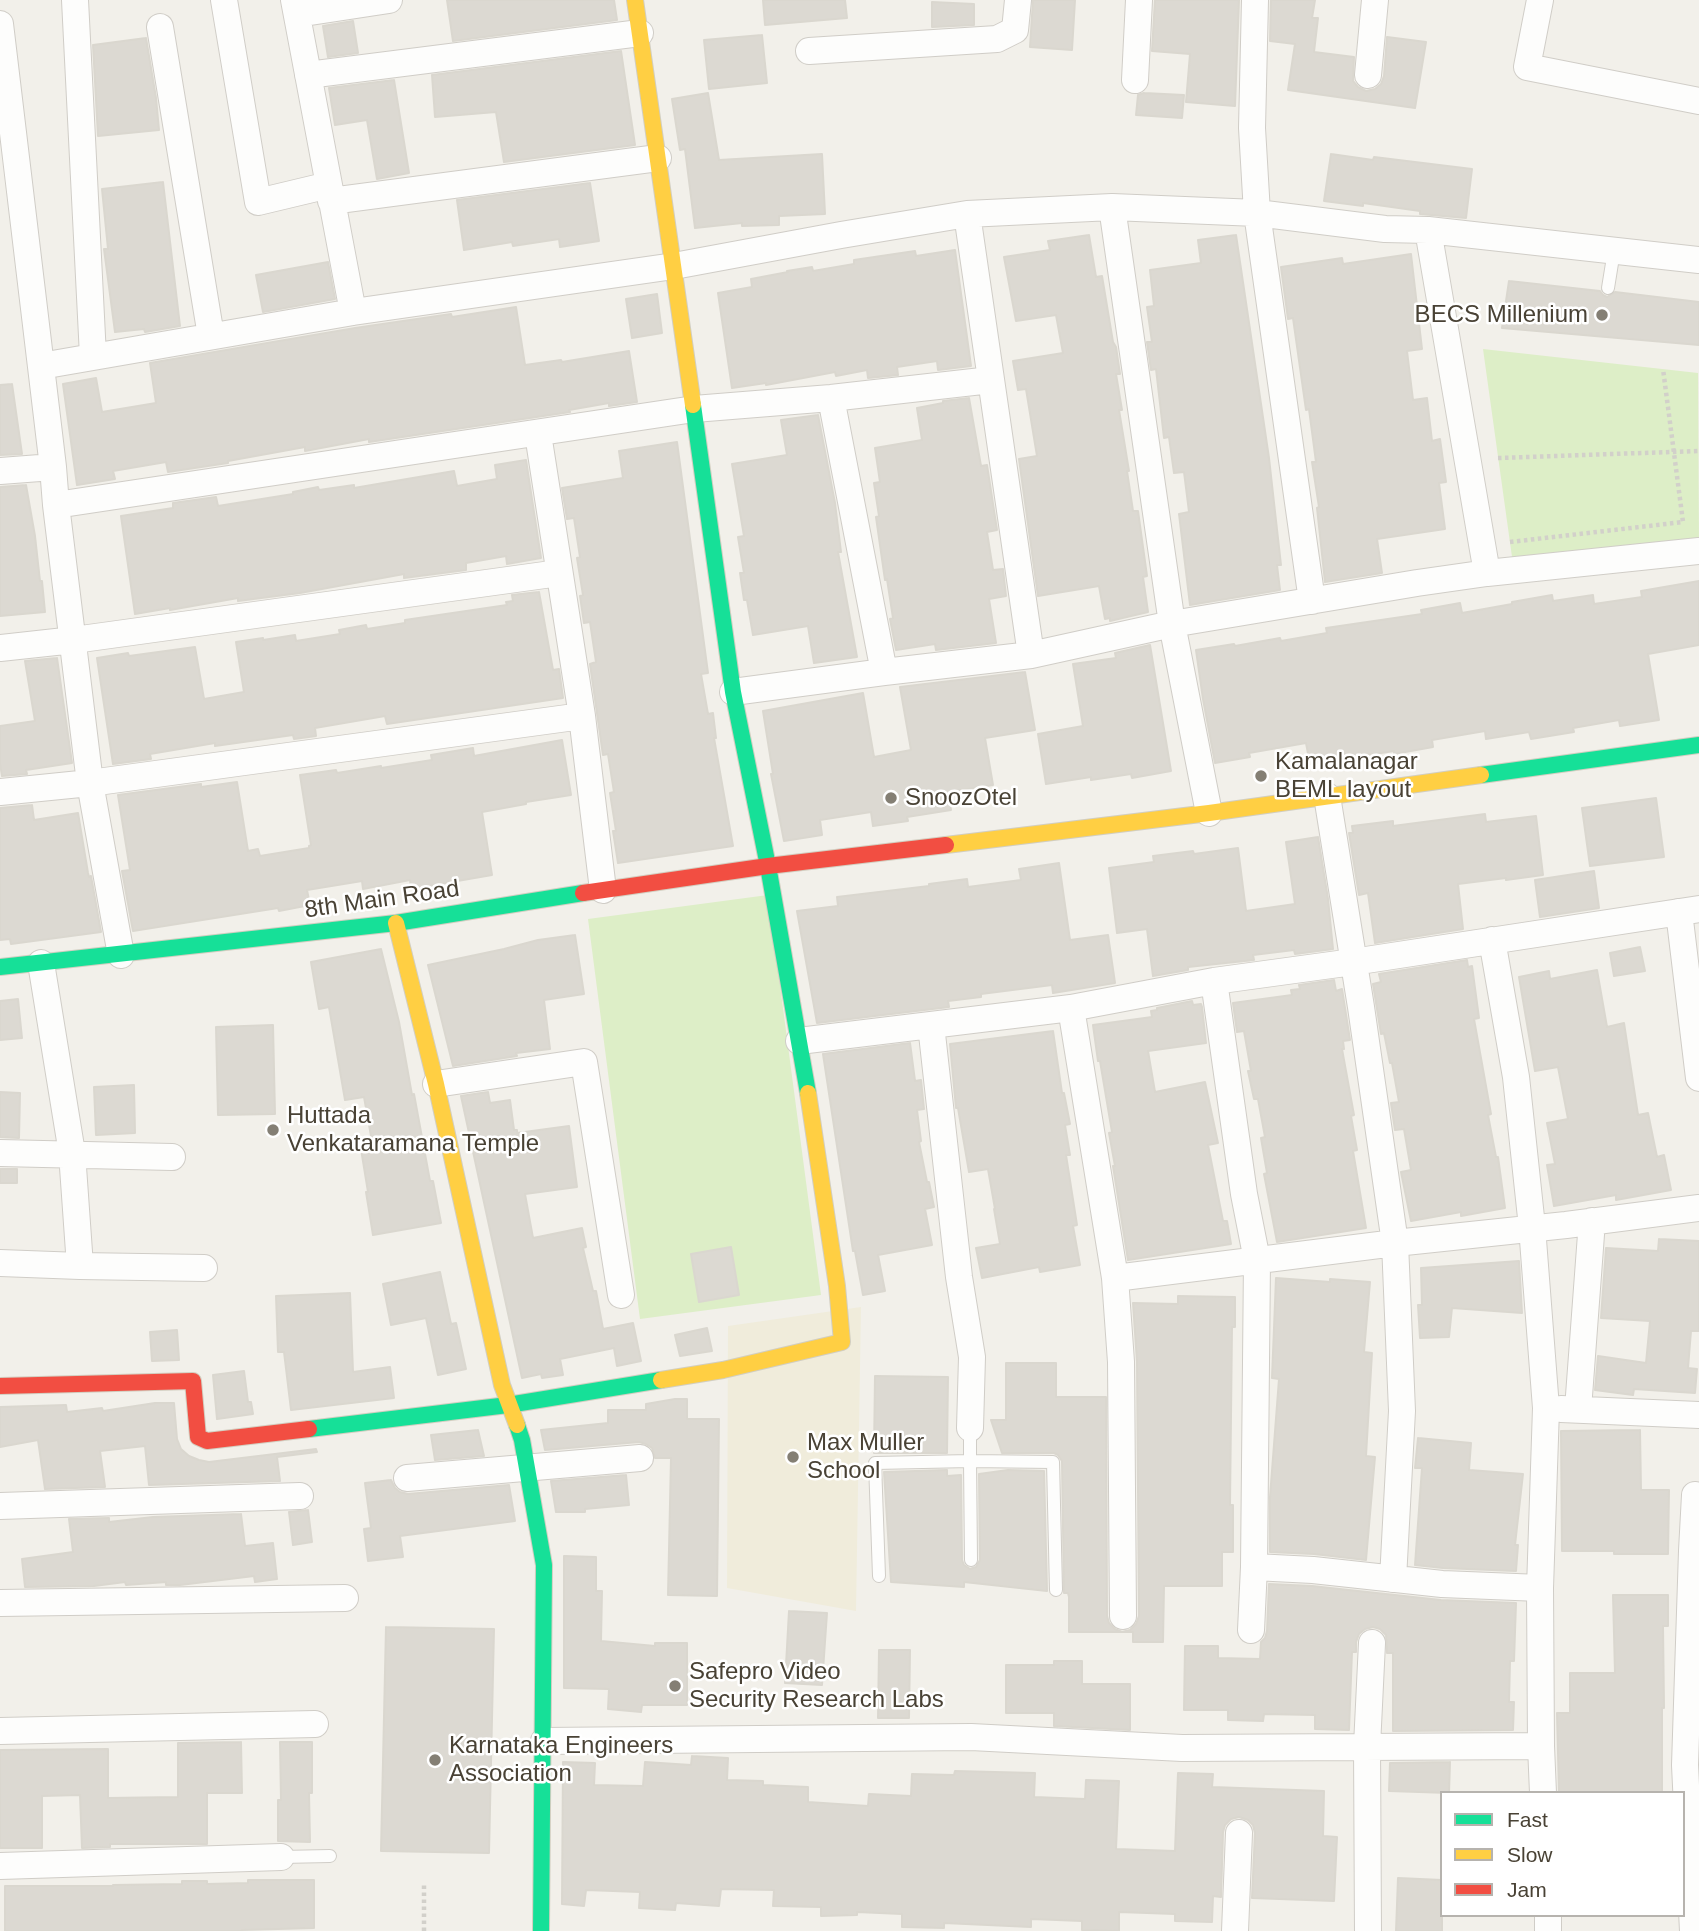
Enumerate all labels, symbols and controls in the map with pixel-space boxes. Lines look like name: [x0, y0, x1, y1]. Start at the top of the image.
place label: BECS Millenium: [1415, 301, 1588, 329]
marker: BECS Millenium: [1594, 307, 1610, 323]
place label: Kamalanagar BEML layout: [1275, 748, 1418, 804]
marker: Kamalanagar BEML layout: [1253, 768, 1269, 784]
place label: SnoozOtel: [905, 784, 1017, 812]
marker: SnoozOtel: [883, 790, 899, 806]
street label: 8th Main Road: [303, 875, 461, 925]
place label: Huttada Venkataramana Temple: [287, 1102, 539, 1158]
marker: Huttada Venkataramana Temple: [265, 1122, 281, 1138]
place label: Max Muller School: [807, 1429, 924, 1485]
marker: Max Muller School: [785, 1449, 801, 1465]
place label: Safepro Video Security Research Labs: [689, 1658, 944, 1714]
marker: Safepro Video Security Research Labs: [667, 1678, 683, 1694]
place label: Karnataka Engineers Association: [449, 1732, 673, 1788]
marker: Karnataka Engineers Association: [427, 1752, 443, 1768]
legend: [1440, 1791, 1685, 1917]
text: Fast: [1507, 1808, 1548, 1831]
text: Slow: [1507, 1843, 1553, 1866]
text: Jam: [1507, 1878, 1547, 1901]

